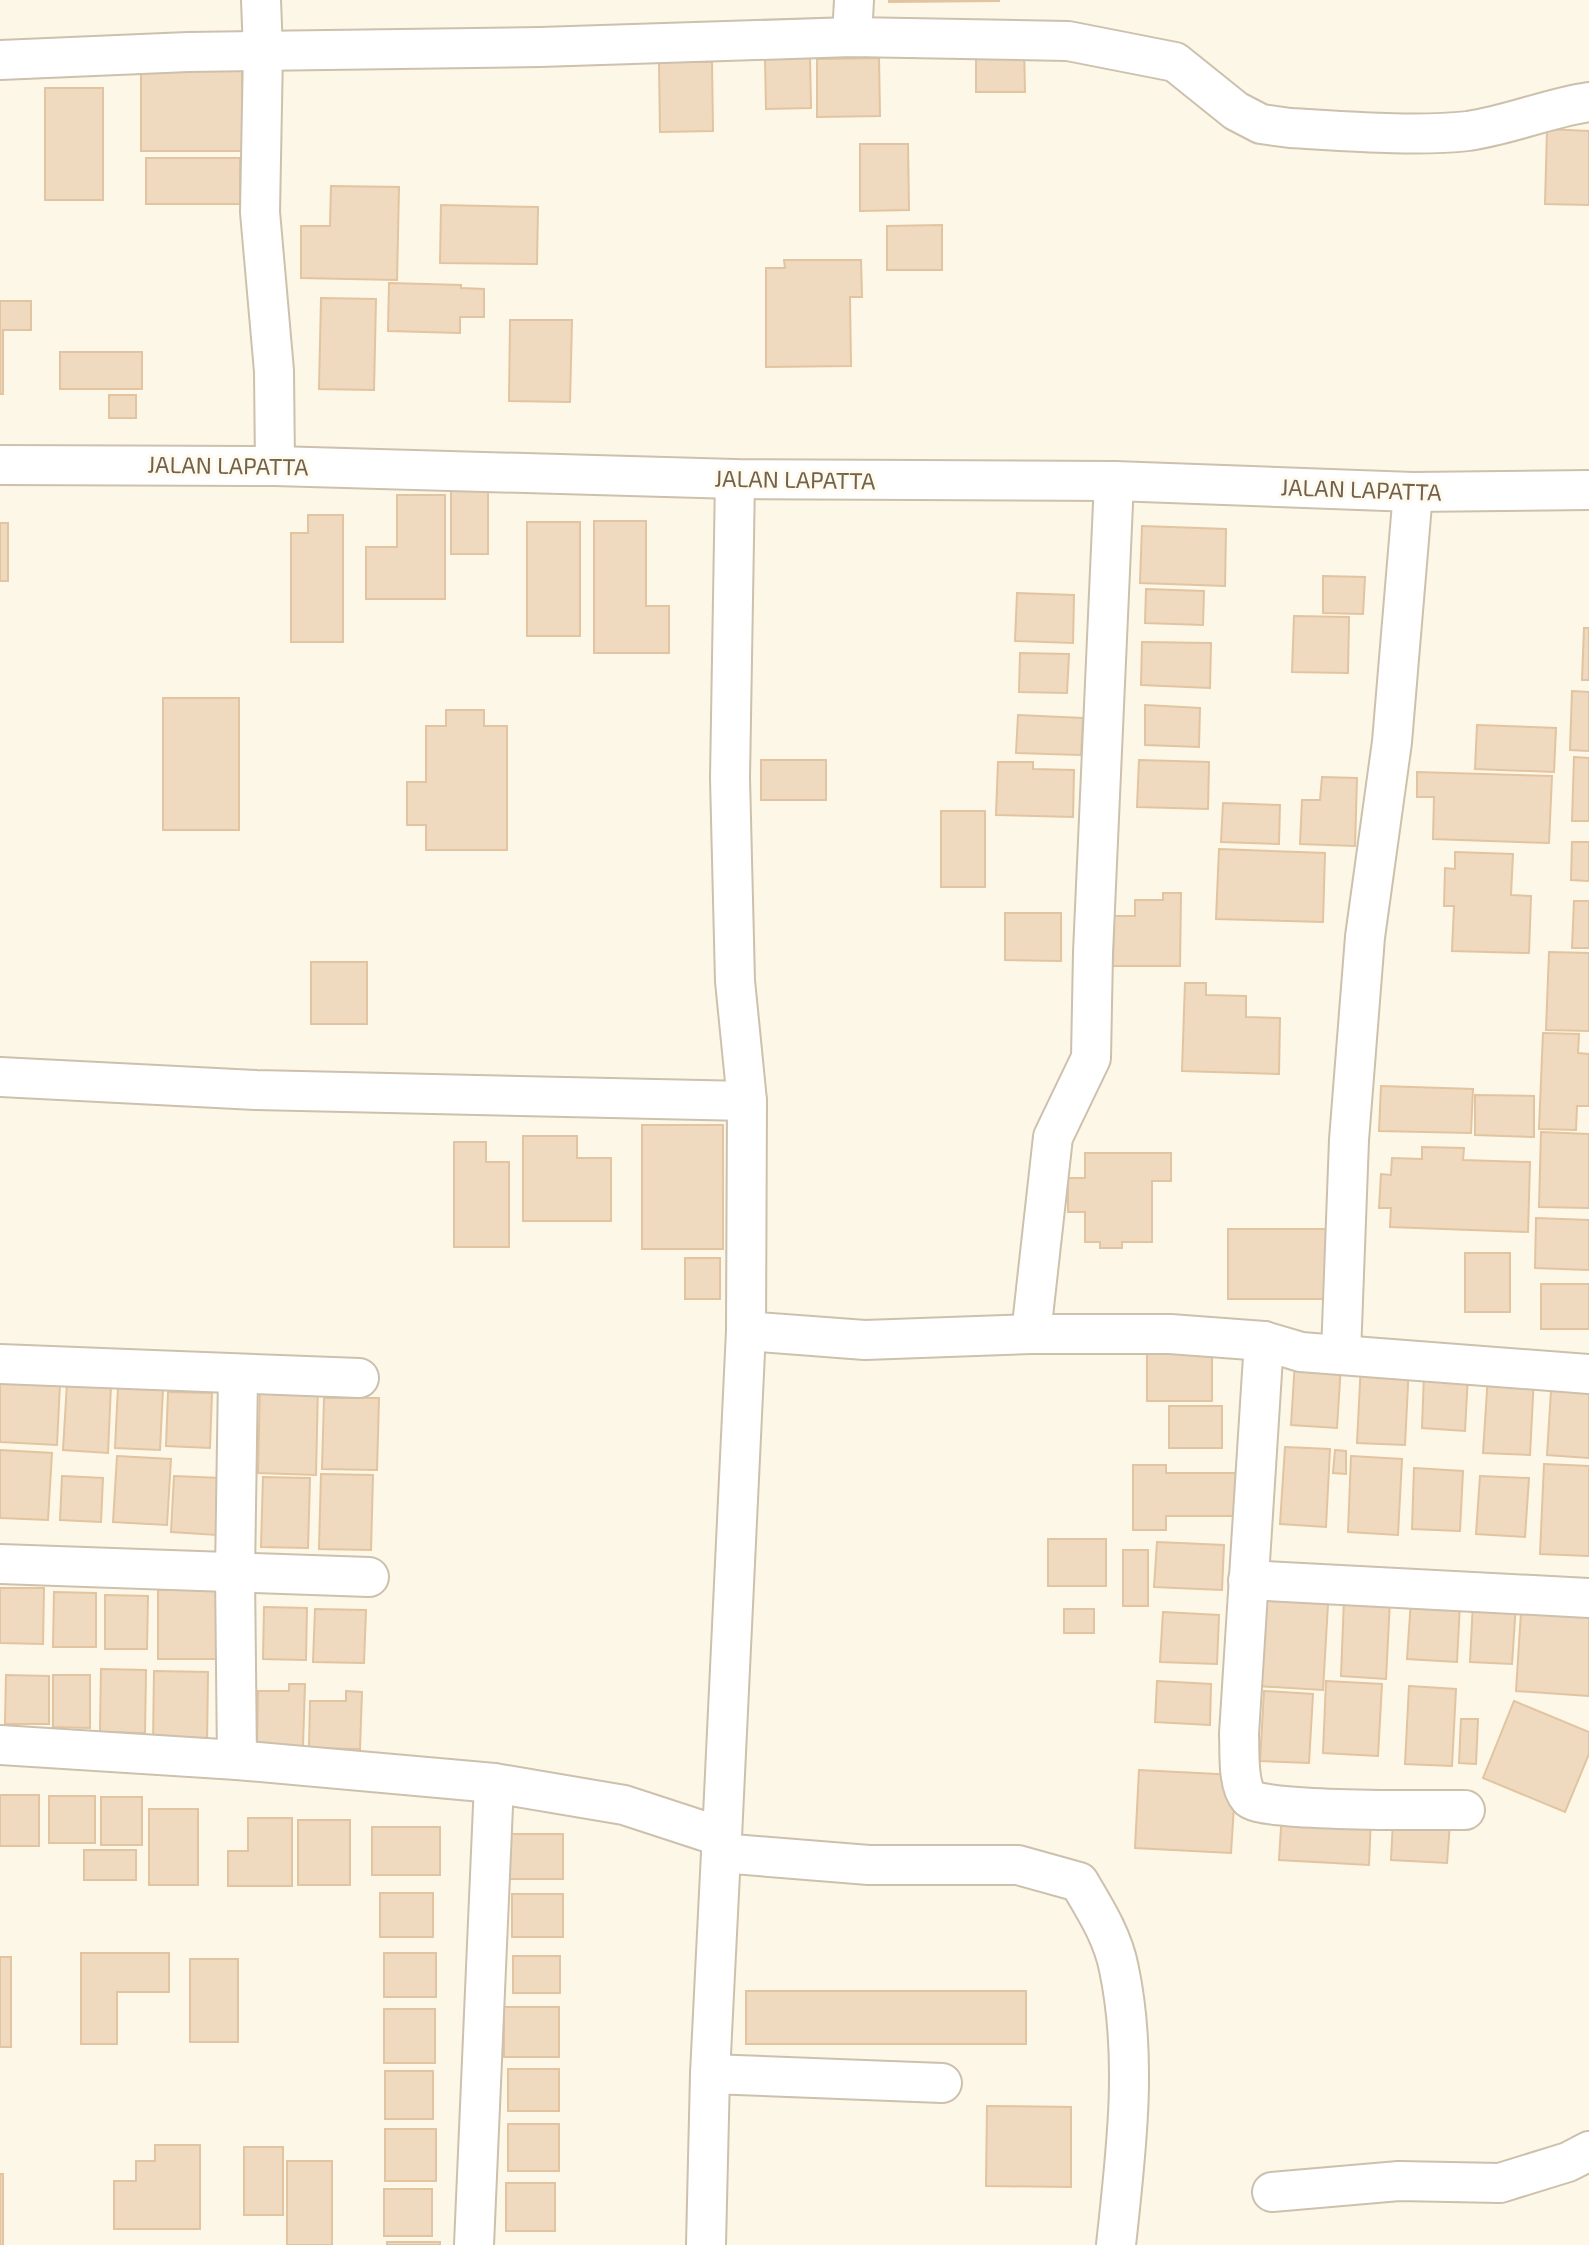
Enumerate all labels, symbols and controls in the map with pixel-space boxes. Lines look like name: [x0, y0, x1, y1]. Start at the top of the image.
street label: JALAN LAPATTA: [147, 450, 309, 480]
street label: JALAN LAPATTA: [714, 464, 876, 494]
street label: JALAN LAPATTA: [1280, 472, 1443, 506]

